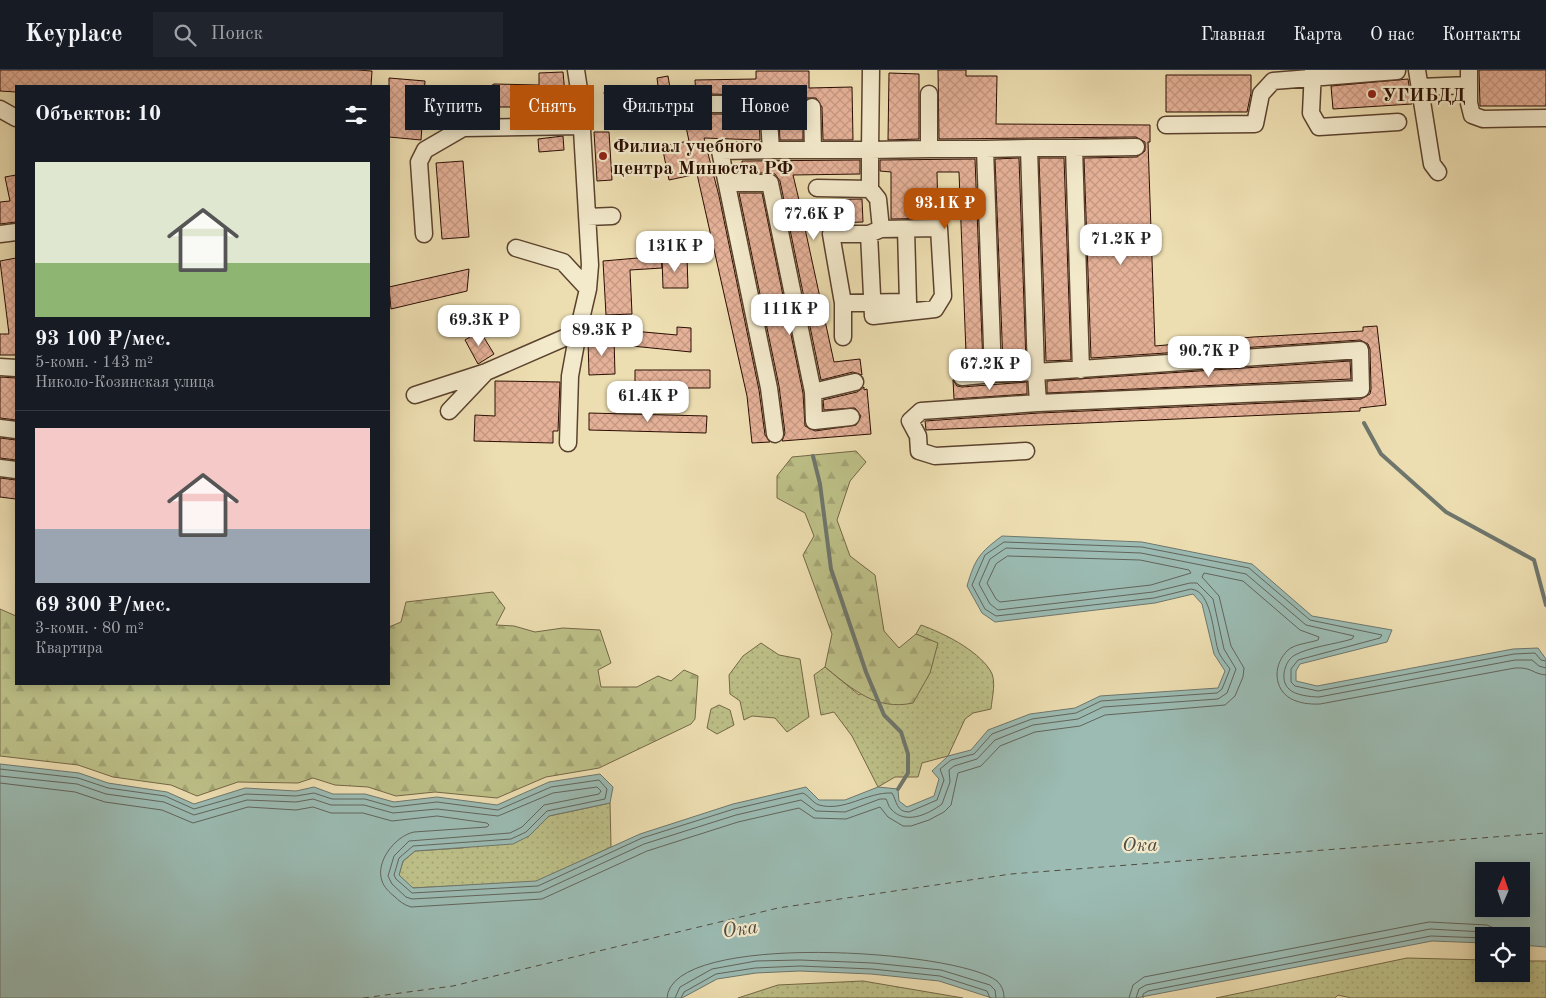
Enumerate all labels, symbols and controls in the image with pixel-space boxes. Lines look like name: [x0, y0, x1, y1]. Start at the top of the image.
search box: [153, 12, 503, 57]
icon: search: [171, 21, 199, 49]
text: Keyplace: [25, 23, 123, 47]
text: Поиск: [211, 25, 263, 44]
text: Главная: [1201, 26, 1265, 44]
text: Карта: [1293, 26, 1342, 44]
text: О нас: [1370, 26, 1414, 44]
text: Контакты: [1442, 26, 1521, 44]
chip: Купить: [405, 85, 500, 130]
chip: Снять: [510, 85, 594, 130]
chip: Фильтры: [604, 85, 712, 130]
chip: Новое: [722, 85, 807, 130]
place label: УГИБДД: [1382, 87, 1466, 106]
marker: УГИБДД: [1366, 88, 1378, 100]
icon: filters: [342, 101, 370, 129]
text: Объектов: 10: [35, 104, 161, 125]
place label: Филиал учебного центра Минюста РФ: [613, 138, 793, 179]
marker: Филиал учебного центра Минюста РФ: [597, 150, 609, 162]
pin: 93.1K ₽: [899, 188, 991, 230]
icon: home: [158, 195, 248, 285]
text: 93.1K ₽: [915, 196, 975, 212]
pin: 77.6K ₽: [768, 198, 860, 241]
text: 77.6K ₽: [784, 207, 844, 223]
pin: 71.2K ₽: [1075, 224, 1167, 266]
pin: 131K ₽: [634, 230, 716, 273]
text: 71.2K ₽: [1091, 232, 1151, 248]
text: 131K ₽: [647, 239, 703, 255]
pin: 111K ₽: [749, 294, 831, 336]
text: 111K ₽: [762, 302, 818, 318]
pin: 69.3K ₽: [433, 304, 525, 347]
text: 69.3K ₽: [449, 313, 509, 329]
pin: 89.3K ₽: [556, 314, 648, 357]
text: 89.3K ₽: [572, 323, 632, 339]
text: 93 100 ₽/мес.: [35, 329, 171, 350]
pin: 90.7K ₽: [1163, 336, 1255, 378]
text: 90.7K ₽: [1179, 344, 1239, 360]
pin: 67.2K ₽: [944, 348, 1036, 391]
text: 5-комн. · 143 m²: [35, 355, 153, 371]
text: 67.2K ₽: [960, 357, 1020, 373]
text: Николо-Козинская улица: [35, 375, 215, 391]
pin: 61.4K ₽: [602, 380, 694, 423]
text: 61.4K ₽: [618, 389, 678, 405]
icon: home: [158, 460, 248, 550]
text: 69 300 ₽/мес.: [35, 595, 171, 616]
text: 3-комн. · 80 m²: [35, 621, 144, 637]
text: Квартира: [35, 641, 103, 657]
water label: Ока: [1122, 836, 1158, 856]
north arrow: [1475, 862, 1530, 918]
map controls: [1475, 862, 1530, 982]
water label: Ока: [721, 918, 760, 942]
button: locate: [1475, 927, 1530, 982]

